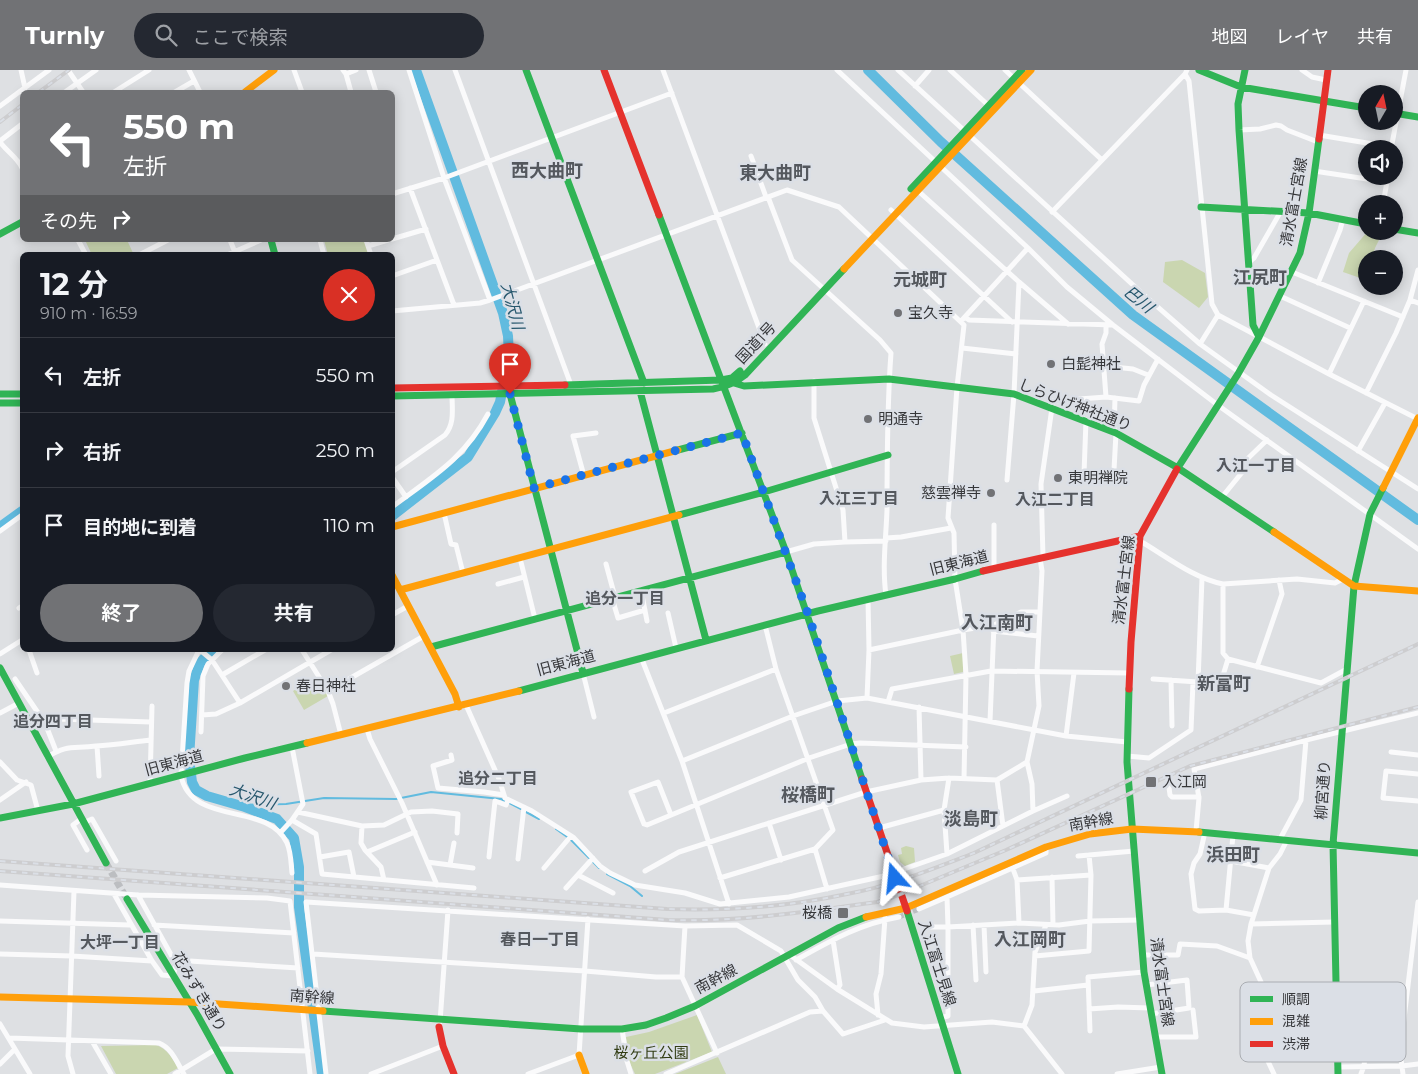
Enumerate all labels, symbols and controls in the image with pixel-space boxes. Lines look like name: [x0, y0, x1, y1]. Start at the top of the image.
search box: [134, 13, 484, 58]
text: Turnly: [25, 21, 104, 50]
icon: search: [152, 21, 180, 49]
text: ここで検索: [192, 26, 287, 49]
text: 地図: [1212, 26, 1248, 48]
text: レイヤ: [1276, 26, 1329, 48]
text: 共有: [1357, 26, 1393, 48]
north arrow: [1358, 85, 1402, 130]
map controls: [1358, 85, 1403, 295]
text: 550 m: [123, 105, 235, 148]
icon: left: [40, 110, 105, 175]
button: sound: [1358, 140, 1403, 185]
text: 左折: [123, 153, 167, 180]
street label: 清水富士宮線: [1276, 156, 1311, 248]
district label: 西大曲町: [511, 160, 583, 182]
district label: 東大曲町: [739, 162, 811, 184]
button: +: [1358, 195, 1403, 240]
icon: right: [107, 205, 135, 233]
text: その先: [40, 210, 97, 233]
button: −: [1358, 250, 1403, 295]
text: 12 分: [40, 266, 108, 303]
district label: 江尻町: [1233, 267, 1287, 289]
button: close: [323, 269, 375, 321]
district label: 元城町: [893, 269, 947, 291]
water label: 大沢川: [497, 280, 528, 334]
water label: 巴川: [1120, 282, 1159, 318]
place label: 宝久寺: [908, 303, 953, 322]
text: 910 m · 16:59: [40, 304, 137, 323]
marker: 宝久寺: [892, 307, 904, 319]
street label: 国道1号: [731, 318, 780, 368]
pin: [489, 343, 531, 394]
icon: arrive: [496, 350, 524, 378]
place label: 白髭神社: [1061, 354, 1121, 373]
marker: 白髭神社: [1045, 358, 1057, 370]
icon: left: [40, 361, 68, 389]
text: 550 m: [316, 364, 375, 387]
text: 左折: [83, 366, 121, 389]
street label: しらひげ神社通り: [1016, 374, 1135, 435]
place label: 明通寺: [878, 409, 923, 428]
marker: 明通寺: [862, 413, 874, 425]
icon: right: [40, 436, 68, 464]
text: 250 m: [316, 439, 375, 462]
text: 右折: [83, 441, 121, 464]
district label: 入江一丁目: [1216, 456, 1296, 475]
place label: 東明禅院: [1068, 468, 1128, 487]
marker: 東明禅院: [1052, 472, 1064, 484]
place label: 慈雲禅寺: [921, 483, 981, 502]
marker: 慈雲禅寺: [985, 487, 997, 499]
district label: 入江三丁目: [819, 489, 899, 508]
district label: 入江二丁目: [1015, 490, 1095, 509]
icon: arrive: [40, 511, 68, 539]
text: 110 m: [324, 514, 375, 537]
text: 目的地に到着: [83, 516, 197, 539]
street label: 清水富士宮線: [1109, 534, 1138, 626]
street label: 旧東海道: [927, 546, 990, 579]
button: 終了: [40, 584, 203, 642]
button: 共有: [213, 584, 375, 642]
district label: 追分一丁目: [585, 589, 665, 608]
district label: 入江南町: [961, 612, 1033, 634]
street label: 旧東海道: [534, 646, 597, 679]
district label: 新富町: [1197, 673, 1251, 695]
place label: 春日神社: [296, 676, 356, 695]
marker: 春日神社: [280, 680, 292, 692]
district label: 追分四丁目: [13, 712, 93, 731]
street label: 旧東海道: [142, 746, 205, 779]
street label: 柳宮通り: [1311, 759, 1334, 821]
district label: 追分二丁目: [458, 769, 538, 788]
place label: 入江岡: [1162, 772, 1207, 791]
marker: 入江岡: [1144, 775, 1158, 789]
water label: 大沢川: [227, 780, 281, 814]
district label: 桜橋町: [781, 784, 835, 806]
district label: 淡島町: [944, 808, 998, 830]
street label: 南幹線: [1067, 808, 1115, 835]
district label: 浜田町: [1206, 844, 1260, 866]
position arrow: [868, 851, 920, 903]
place label: 桜橋: [802, 903, 832, 922]
marker: 桜橋: [836, 906, 850, 920]
street label: 入江富士見線: [915, 917, 960, 1009]
district label: 入江岡町: [994, 929, 1066, 951]
district label: 春日一丁目: [500, 930, 580, 949]
district label: 大坪一丁目: [80, 933, 160, 952]
street label: 清水富士宮線: [1147, 936, 1178, 1028]
street label: 花みずき通り: [168, 948, 231, 1035]
street label: 南幹線: [691, 960, 740, 998]
legend: [1240, 982, 1406, 1062]
street label: 南幹線: [289, 985, 335, 1008]
text: 順調: [1282, 990, 1310, 1008]
text: 混雑: [1282, 1012, 1310, 1030]
text: 渋滞: [1282, 1035, 1310, 1053]
park label: 桜ヶ丘公園: [613, 1043, 689, 1062]

